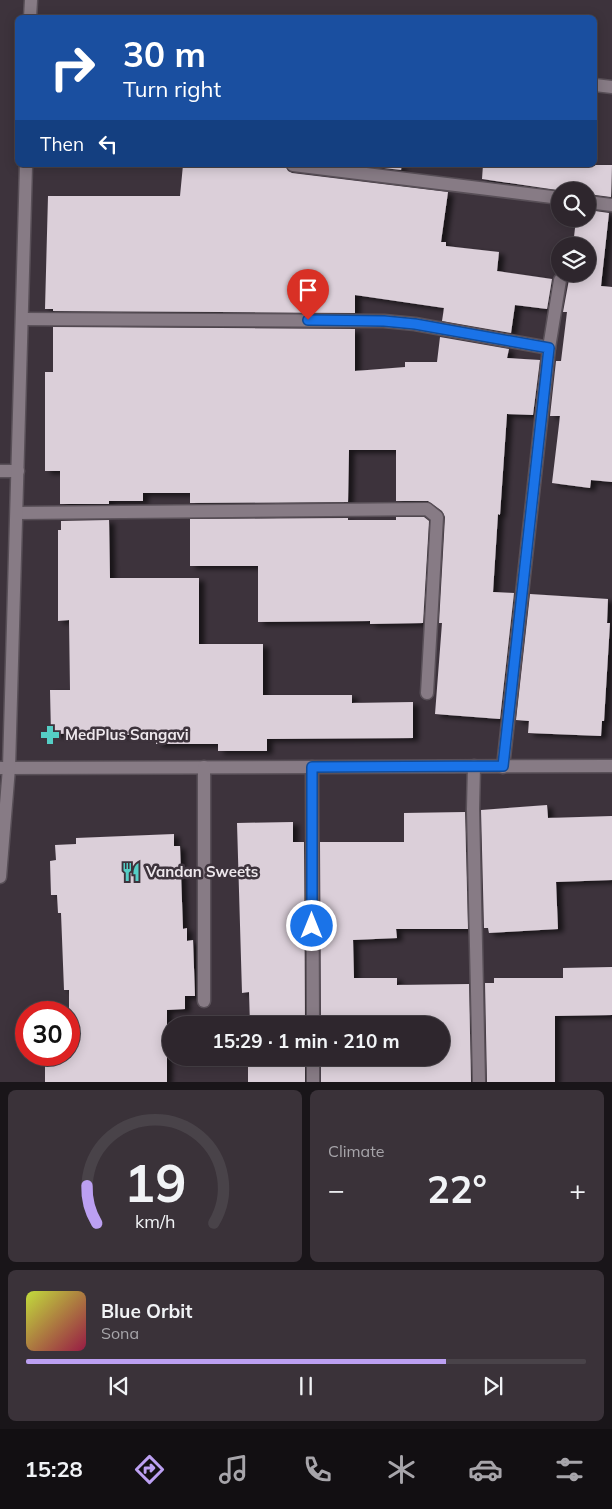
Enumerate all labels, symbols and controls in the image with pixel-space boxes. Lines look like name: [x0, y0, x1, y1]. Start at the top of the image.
text: 30 m: [123, 32, 206, 76]
icon: right: [40, 35, 105, 100]
text: Turn right: [123, 75, 221, 103]
icon: left: [94, 130, 122, 158]
text: Then: [40, 132, 84, 156]
map controls: [551, 182, 596, 282]
button: search: [551, 182, 596, 227]
button: layers: [551, 237, 596, 282]
pin: [287, 269, 329, 320]
icon: arrive: [294, 276, 322, 304]
pharmacy icon: MedPlus Sangavi: [39, 724, 61, 746]
place label: MedPlus Sangavi: [65, 725, 189, 744]
restaurant icon: Vandan Sweets: [120, 861, 142, 883]
place label: Vandan Sweets: [145, 862, 258, 881]
position arrow: [285, 899, 337, 951]
speed limit sign: 30: [15, 1001, 80, 1066]
text: 15:29 · 1 min · 210 m: [212, 1029, 400, 1053]
text: Climate: [328, 1141, 384, 1161]
text: 19: [124, 1150, 186, 1215]
text: 22°: [427, 1165, 487, 1213]
text: −: [328, 1172, 345, 1207]
text: +: [569, 1172, 586, 1207]
text: km/h: [135, 1210, 175, 1232]
text: Blue Orbit: [101, 1299, 192, 1323]
text: Sona: [101, 1323, 139, 1343]
icon: previous: [105, 1372, 133, 1400]
icon: pause: [292, 1372, 320, 1400]
icon: next: [479, 1372, 507, 1400]
icon: directions: [132, 1452, 167, 1487]
icon: music: [216, 1452, 251, 1487]
icon: phone: [300, 1452, 335, 1487]
icon: climate: [384, 1452, 419, 1487]
icon: car: [468, 1452, 503, 1487]
icon: filters: [552, 1452, 587, 1487]
text: 15:28: [25, 1455, 83, 1483]

